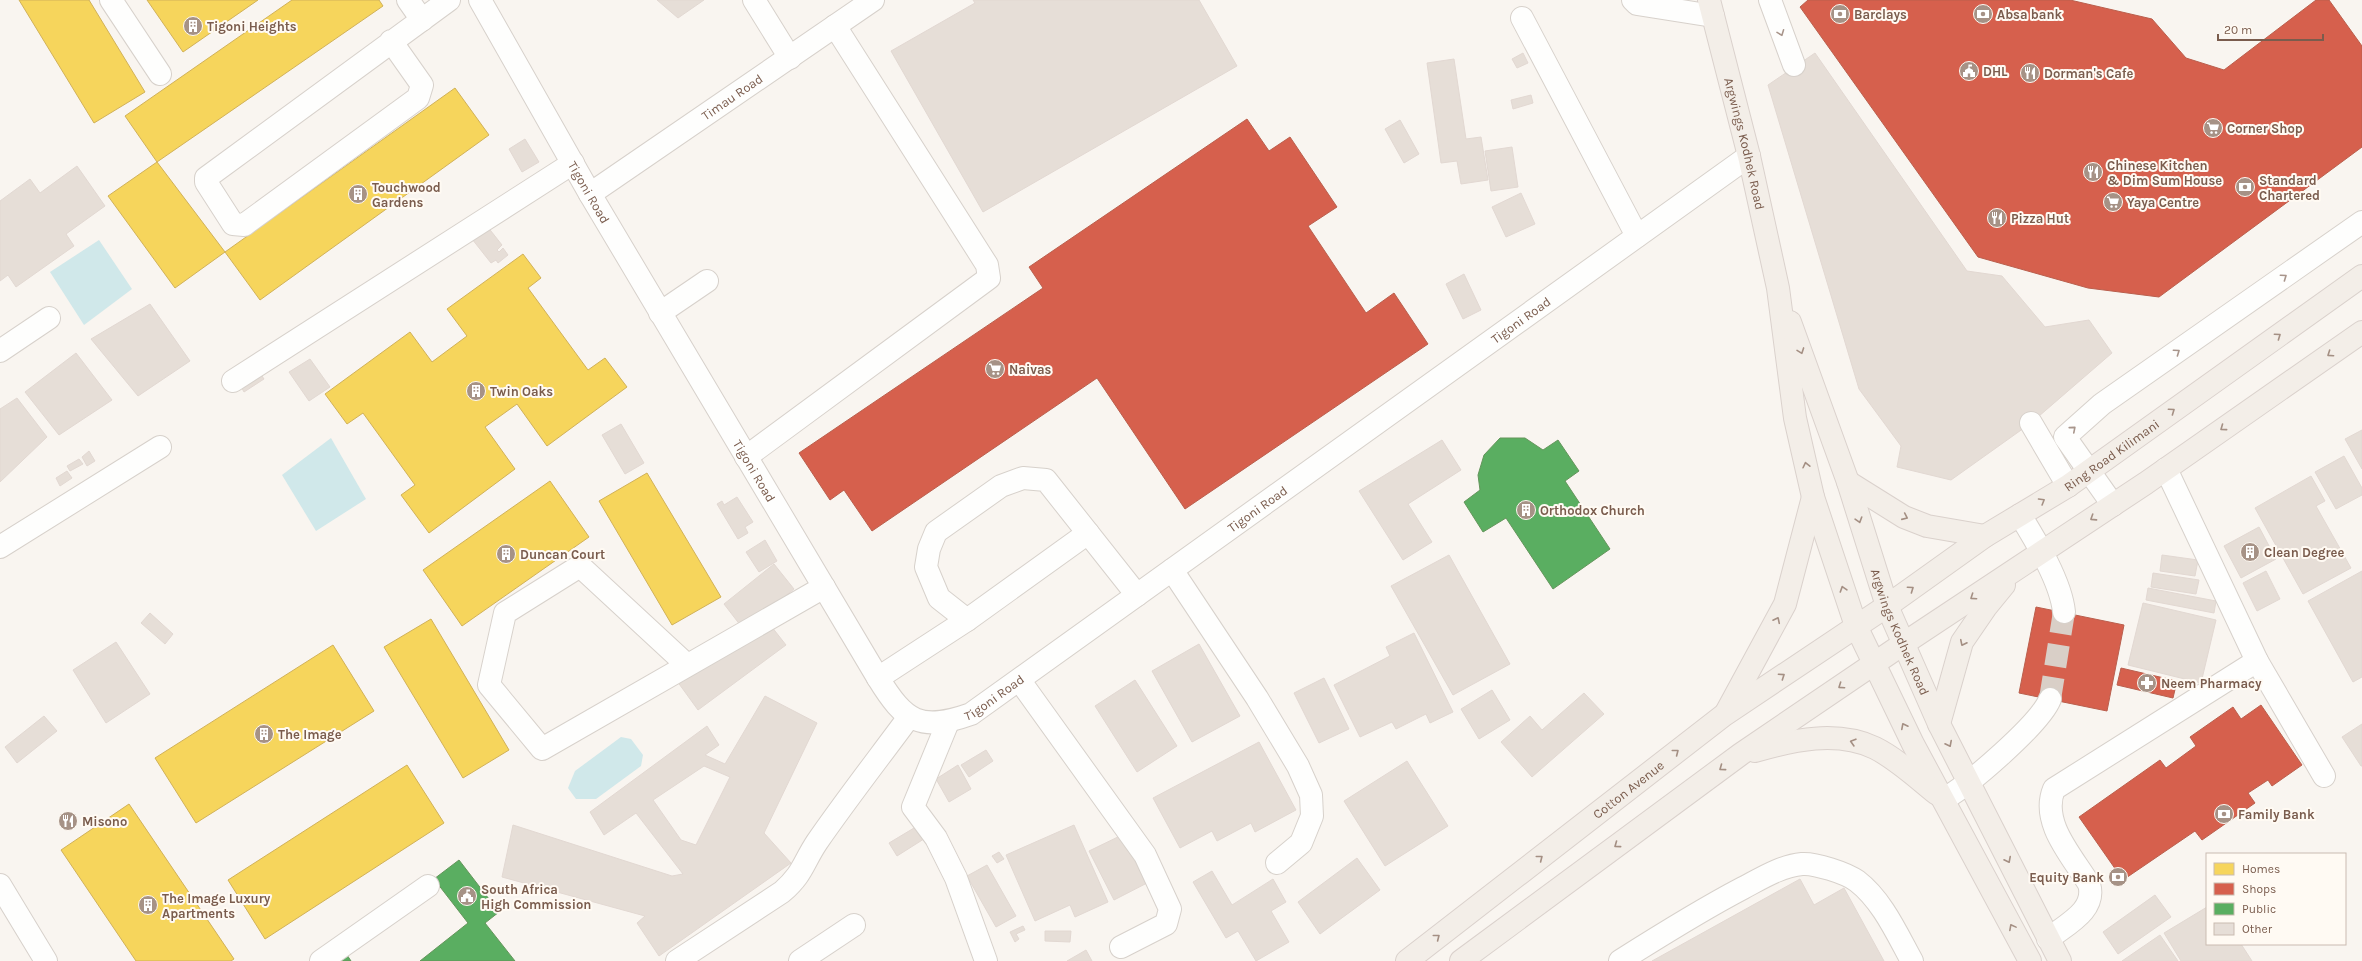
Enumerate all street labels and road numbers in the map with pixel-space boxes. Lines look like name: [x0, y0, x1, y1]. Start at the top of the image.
street label: Timau Road: [698, 71, 765, 123]
street label: Argwings Kodhek Road: [1722, 76, 1768, 211]
street label: Tigoni Road: [565, 158, 613, 226]
street label: Tigoni Road: [1488, 293, 1553, 346]
street label: Ring Road Kilimani: [2061, 416, 2162, 494]
street label: Tigoni Road: [730, 437, 779, 504]
street label: Tigoni Road: [1225, 482, 1290, 535]
street label: Argwings Kodhek Road: [1868, 567, 1933, 697]
street label: Tigoni Road: [962, 671, 1027, 723]
street label: Cotton Avenue: [1590, 757, 1667, 822]

